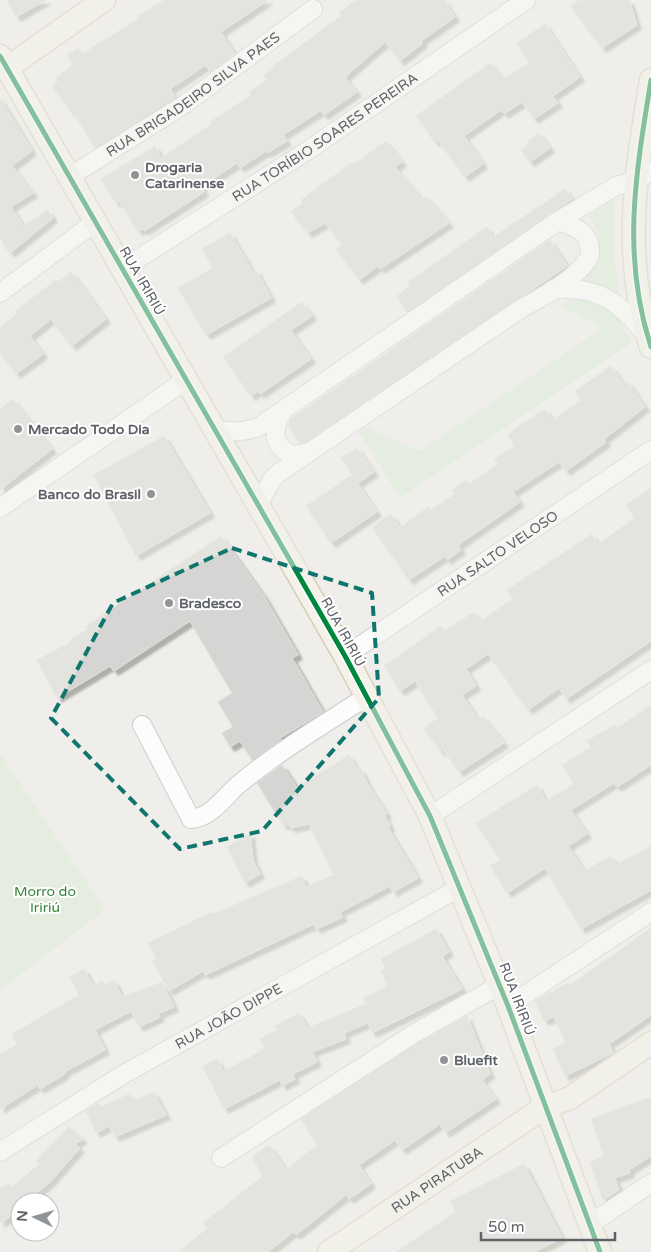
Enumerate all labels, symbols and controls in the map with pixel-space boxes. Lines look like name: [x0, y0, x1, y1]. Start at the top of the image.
street label: RUA BRIGADEIRO SILVA PAES: [103, 28, 283, 160]
street label: RUA TORÍBIO SOARES PEREIRA: [229, 69, 421, 205]
place label: Drogaria Catarinense: [145, 159, 224, 192]
marker: Drogaria Catarinense: [129, 169, 141, 181]
street label: RUA IRIRIÚ: [115, 243, 169, 319]
place label: Mercado Todo Dia: [28, 421, 150, 438]
marker: Mercado Todo Dia: [12, 423, 24, 435]
place label: Banco do Brasil: [38, 486, 141, 503]
marker: Banco do Brasil: [145, 488, 157, 500]
street label: RUA SALTO VELOSO: [434, 507, 561, 600]
street label: RUA IRIRIÚ: [317, 594, 369, 670]
place label: Bradesco: [179, 595, 242, 612]
marker: Bradesco: [163, 597, 175, 609]
park label: Morro do Iririú: [14, 883, 76, 916]
street label: RUA IRIRIÚ: [495, 960, 539, 1038]
street label: RUA JOÃO DIPPE: [172, 980, 285, 1052]
place label: Bluefit: [454, 1052, 498, 1069]
marker: Bluefit: [438, 1054, 450, 1066]
street label: RUA PIRATUBA: [388, 1143, 486, 1216]
north arrow: [10, 1192, 60, 1242]
text: N: [14, 1210, 32, 1222]
scale bar: [481, 1210, 615, 1242]
text: 50 m: [488, 1218, 525, 1236]

